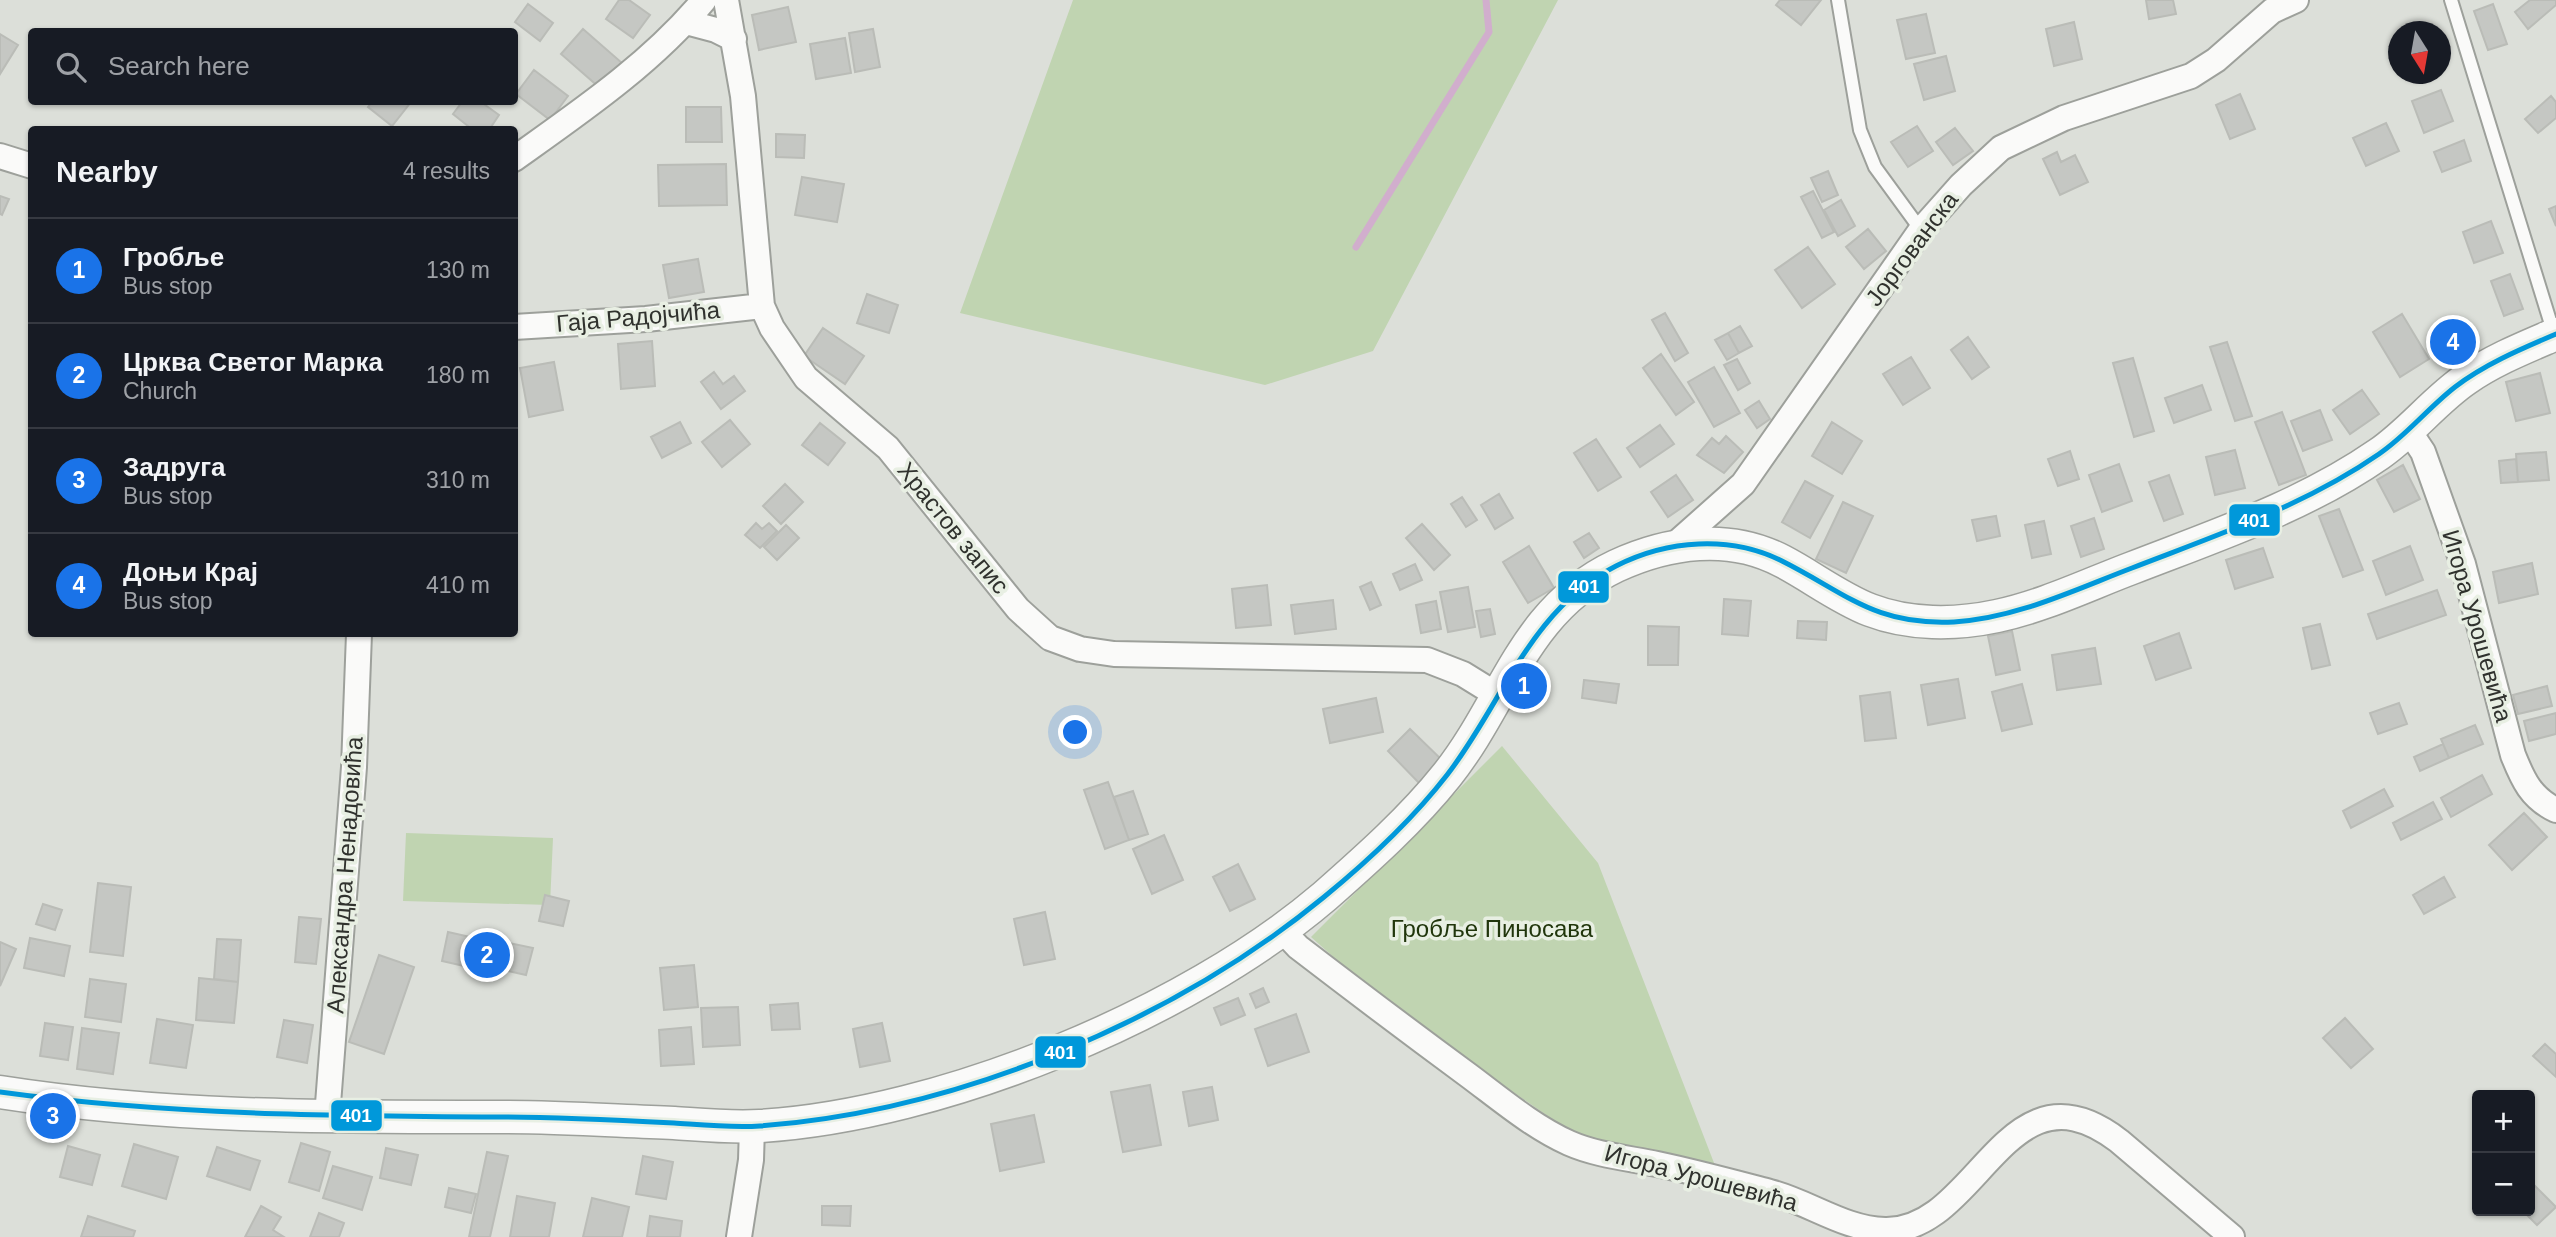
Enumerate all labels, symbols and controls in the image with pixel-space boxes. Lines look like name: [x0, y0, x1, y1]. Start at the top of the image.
north arrow: [2388, 21, 2451, 84]
search box: [28, 28, 518, 105]
icon: search: [52, 48, 90, 86]
text: Search here: [108, 51, 250, 81]
text: Nearby: [56, 155, 158, 188]
text: 4 results: [403, 158, 490, 184]
street label: Јоргованска: [1860, 186, 1964, 311]
text: Гробље: [123, 242, 224, 272]
text: 1: [73, 257, 85, 283]
text: 130 m: [426, 257, 490, 283]
text: Bus stop: [123, 273, 213, 299]
street label: Гаја Радојчића: [555, 296, 722, 337]
pin: 4: [2430, 316, 2476, 368]
text: Црква Светог Марка: [123, 347, 383, 377]
text: 2: [73, 362, 85, 388]
text: 180 m: [426, 362, 490, 388]
text: Church: [123, 378, 197, 404]
text: Задруга: [123, 452, 226, 482]
street label: Храстов запис: [892, 457, 1015, 599]
text: 3: [73, 467, 85, 493]
text: 310 m: [426, 467, 490, 493]
text: Bus stop: [123, 483, 213, 509]
line badge: 401: [2228, 503, 2281, 537]
text: 401: [2238, 510, 2270, 531]
street label: Игора Урошевића: [2437, 527, 2518, 726]
text: Доњи Крај: [123, 557, 258, 587]
line badge: 401: [1557, 570, 1610, 604]
text: 4: [73, 572, 85, 598]
text: 410 m: [426, 572, 490, 598]
text: 401: [1568, 576, 1600, 597]
text: Bus stop: [123, 588, 213, 614]
pin: 1: [1501, 660, 1547, 712]
your location: [1058, 715, 1092, 749]
street label: Александра Ненадовића: [321, 735, 368, 1014]
park label: Гробље Пиносава: [1391, 915, 1594, 942]
pin: 2: [464, 929, 510, 981]
line badge: 401: [1034, 1035, 1087, 1069]
text: 401: [1044, 1042, 1076, 1063]
pin: 3: [30, 1090, 76, 1142]
map controls: [2472, 1090, 2535, 1216]
button: +: [2472, 1090, 2535, 1153]
line badge: 401: [330, 1099, 383, 1132]
text: 401: [340, 1105, 372, 1126]
street label: Игора Урошевића: [1602, 1139, 1801, 1216]
button: −: [2472, 1153, 2535, 1216]

